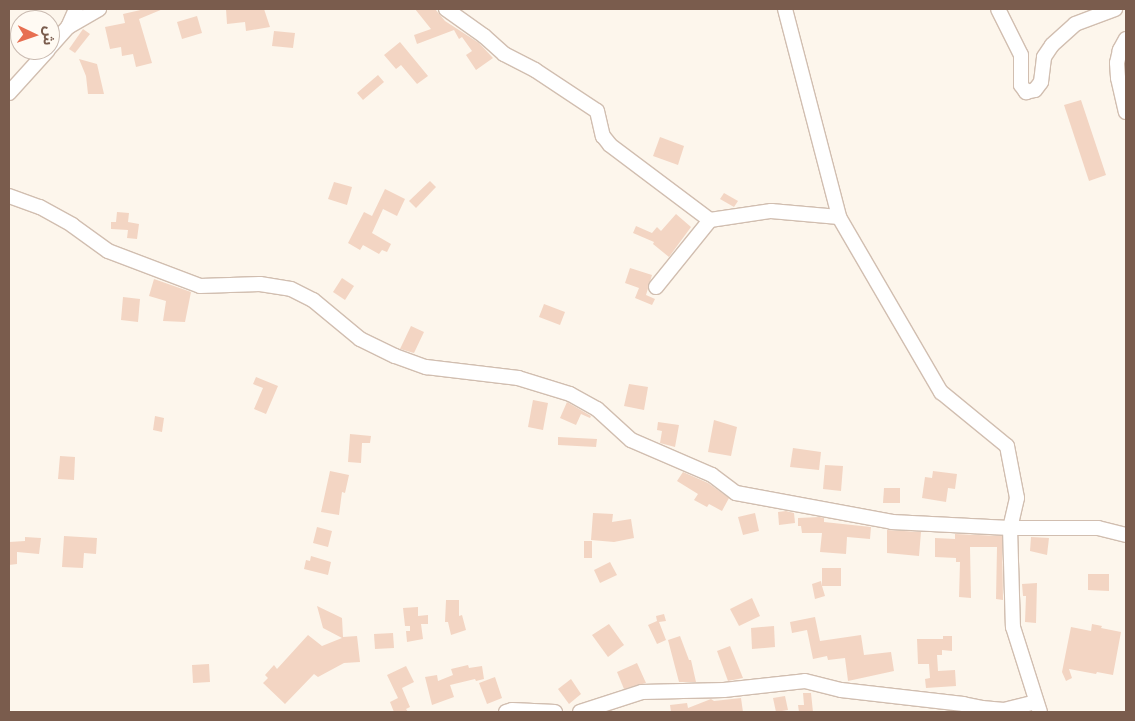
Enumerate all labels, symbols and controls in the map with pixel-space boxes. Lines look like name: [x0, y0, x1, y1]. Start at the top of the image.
north arrow: [10, 10, 60, 60]
text: ش: [39, 26, 58, 46]

